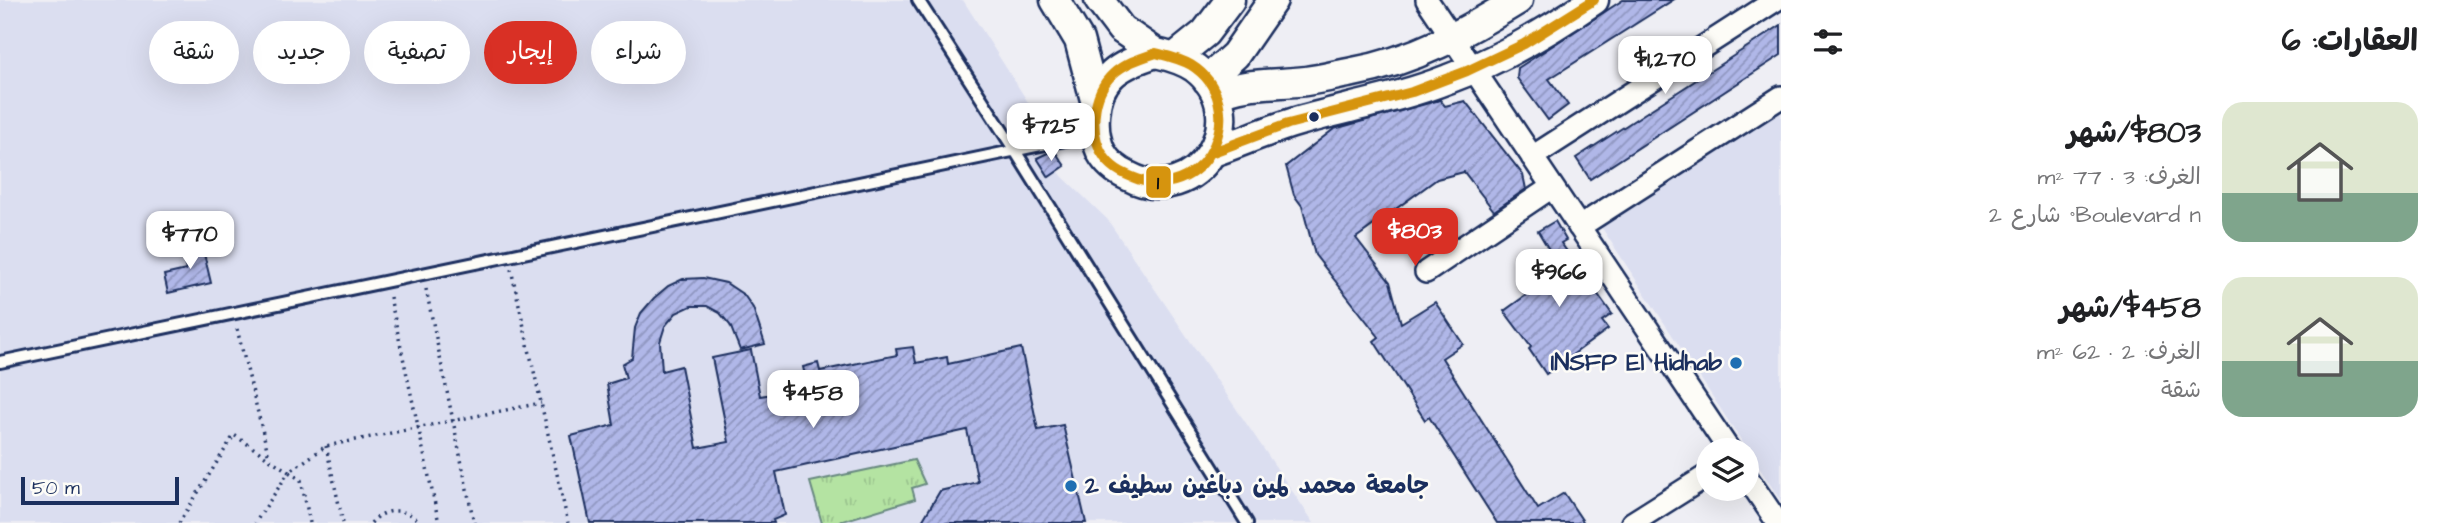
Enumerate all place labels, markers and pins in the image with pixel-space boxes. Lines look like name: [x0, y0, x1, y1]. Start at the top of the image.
pin: $1,270: [1608, 36, 1722, 96]
pin: $725: [1010, 104, 1092, 163]
unlabelled marker: [1307, 110, 1321, 124]
pin: $803: [1374, 208, 1456, 268]
pin: $770: [149, 212, 231, 271]
pin: $966: [1518, 250, 1600, 309]
place label: INSFP El Hidhab: [1551, 346, 1723, 380]
marker: INSFP El Hidhab: [1728, 355, 1744, 371]
pin: $458: [772, 370, 854, 430]
place label: جامعة محمد لمين دباغين سطيف 2: [1084, 469, 1429, 503]
marker: جامعة محمد لمين دباغين سطيف 2: [1063, 478, 1079, 494]

